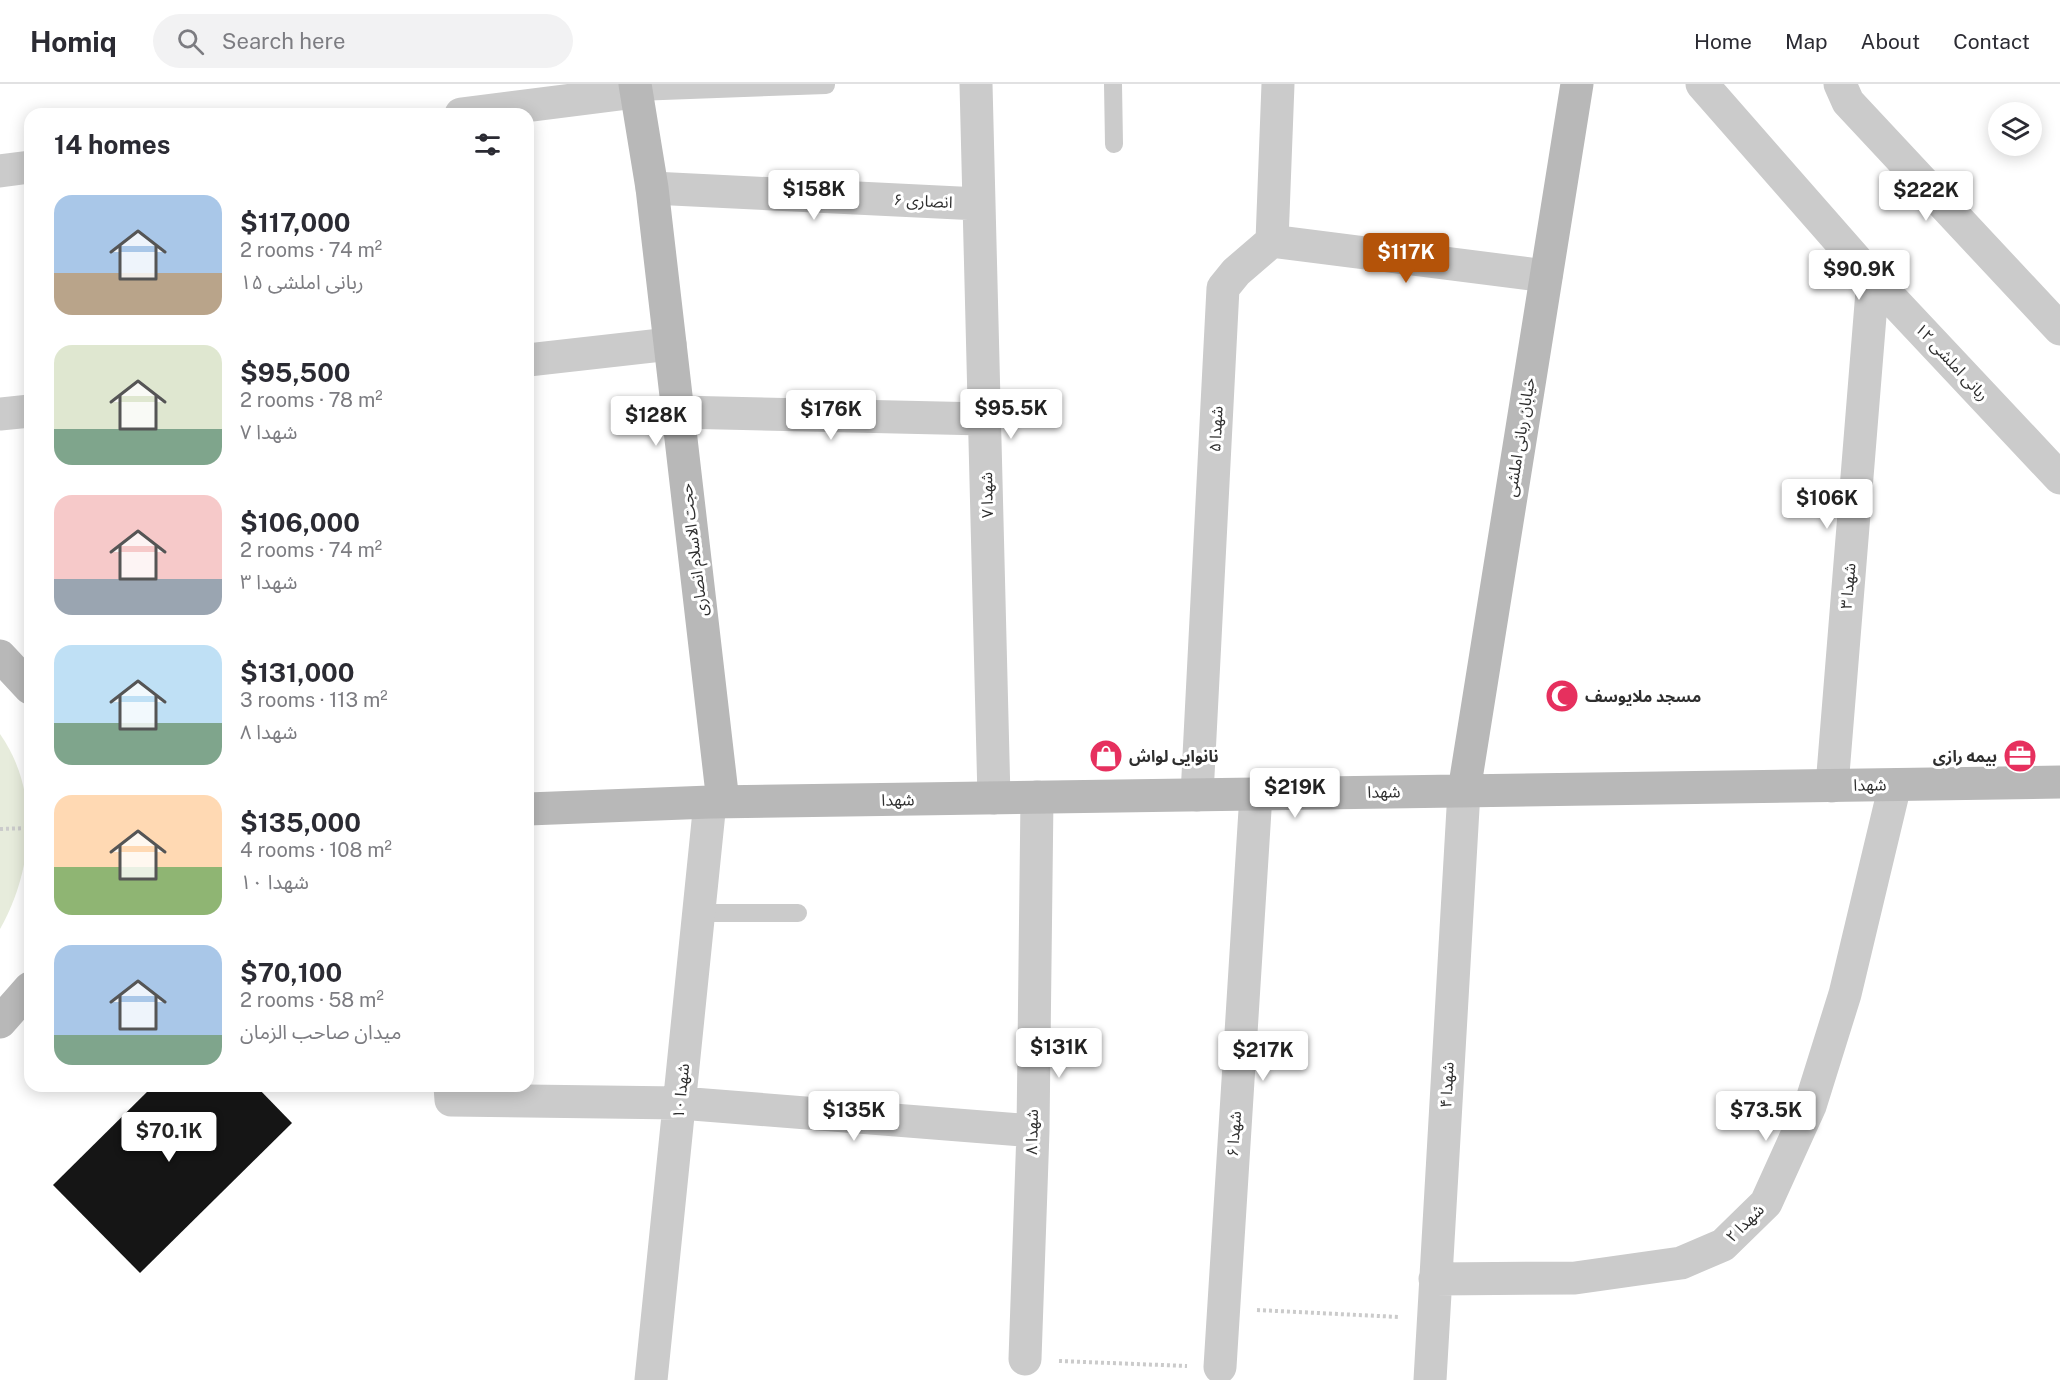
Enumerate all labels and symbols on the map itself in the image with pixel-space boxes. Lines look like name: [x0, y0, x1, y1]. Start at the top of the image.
pin: $158K: [772, 170, 856, 221]
pin: $222K: [1884, 171, 1968, 222]
street label: انصاری ۶: [893, 190, 953, 212]
pin: $117K: [1364, 233, 1448, 284]
pin: $90.9K: [1810, 250, 1908, 301]
street label: ربانی املشی ۱۲: [1911, 319, 1993, 405]
street label: خیابان ربانی املشی: [1501, 376, 1539, 498]
pin: $95.5K: [962, 389, 1060, 440]
pin: $176K: [789, 390, 873, 441]
pin: $128K: [614, 396, 698, 447]
street label: شهدا ۵: [1205, 406, 1227, 452]
street label: شهدا ۷: [977, 472, 997, 518]
pin: $106K: [1785, 479, 1869, 530]
street label: حجت الاسلام انصاری: [676, 482, 715, 618]
street label: شهدا ۳: [1837, 562, 1859, 610]
mosque icon: مسجد ملایوسف: [1544, 678, 1580, 714]
place label: مسجد ملایوسف: [1585, 687, 1701, 706]
shop icon: نانوایی لواش: [1088, 738, 1124, 774]
office icon: بیمه رازی: [2002, 738, 2038, 774]
place label: نانوایی لواش: [1129, 747, 1219, 766]
place label: بیمه رازی: [1933, 747, 1997, 766]
pin: $219K: [1253, 768, 1337, 819]
street label: شهدا: [1853, 775, 1887, 795]
street label: شهدا: [1367, 782, 1401, 802]
street label: شهدا: [881, 790, 915, 810]
pin: $131K: [1017, 1028, 1101, 1079]
pin: $217K: [1221, 1031, 1305, 1082]
street label: شهدا ۴: [1436, 1062, 1458, 1108]
street label: شهدا ۱۰: [669, 1063, 693, 1119]
pin: $135K: [812, 1091, 896, 1142]
pin: $73.5K: [1717, 1091, 1815, 1142]
street label: شهدا ۸: [1022, 1109, 1042, 1155]
street label: شهدا ۶: [1223, 1110, 1245, 1158]
pin: $70.1K: [120, 1112, 218, 1163]
street label: شهدا ۲: [1722, 1200, 1768, 1246]

